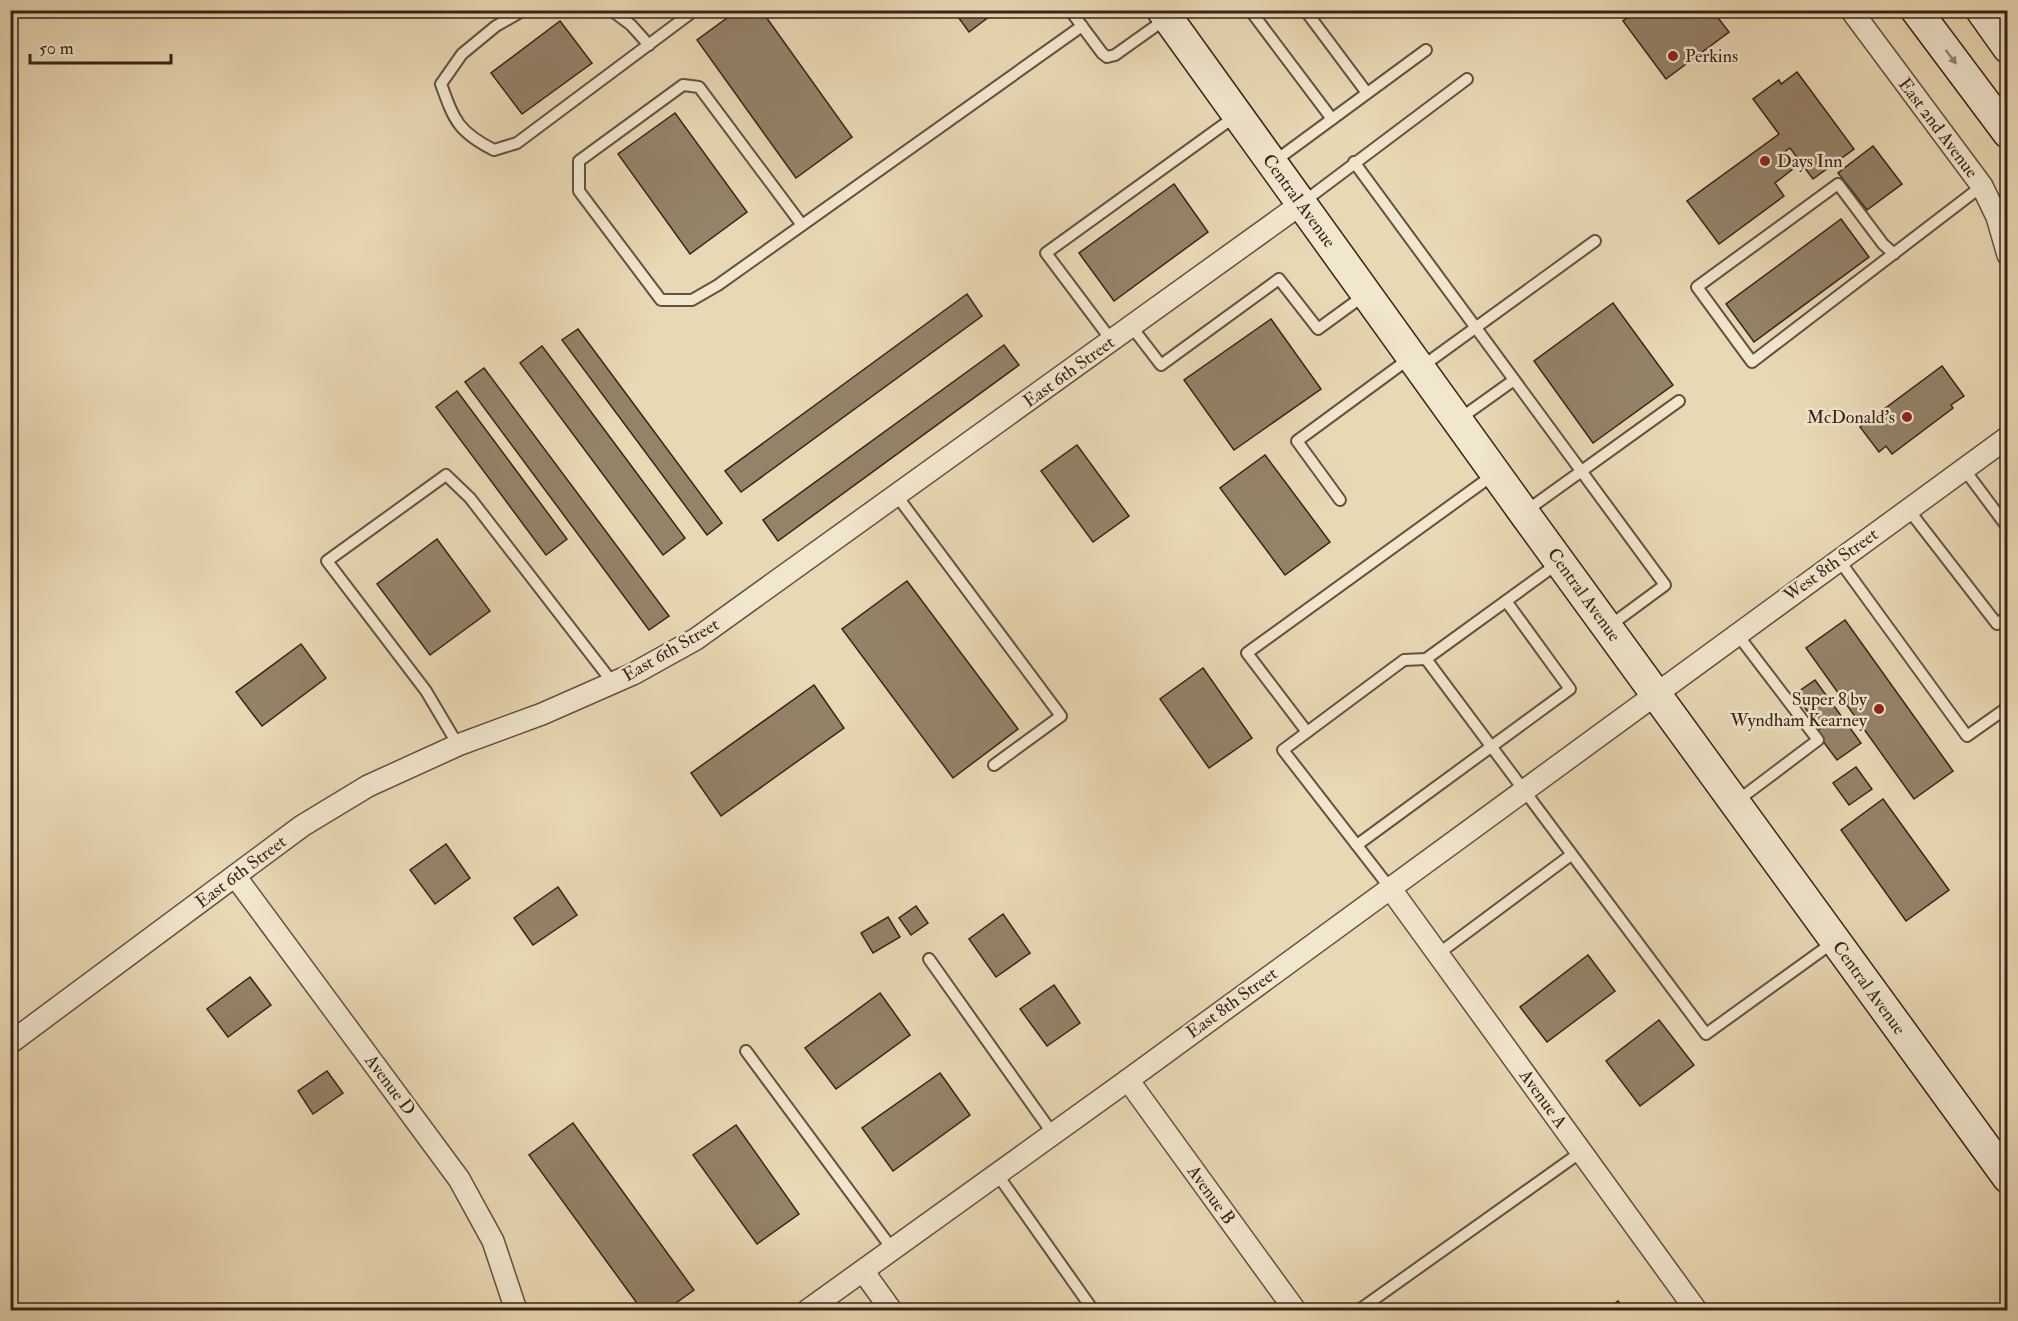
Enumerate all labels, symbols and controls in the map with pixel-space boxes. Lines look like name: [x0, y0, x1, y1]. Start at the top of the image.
scale bar: [30, 27, 171, 65]
text: 50 m: [39, 37, 74, 60]
place label: Perkins: [1685, 45, 1738, 68]
marker: Perkins: [1666, 49, 1680, 63]
one-way arrow: [1944, 50, 1956, 65]
street label: East 2nd Avenue: [1893, 73, 1983, 183]
street label: Central Avenue: [1257, 150, 1341, 253]
place label: Days Inn: [1777, 150, 1843, 173]
marker: Days Inn: [1758, 154, 1772, 168]
street label: East 6th Street: [1019, 331, 1119, 413]
place label: McDonald's: [1807, 406, 1895, 429]
marker: McDonald's: [1900, 410, 1914, 424]
street label: West 8th Street: [1779, 523, 1883, 607]
street label: Central Avenue: [1542, 544, 1626, 647]
street label: East 6th Street: [619, 613, 724, 687]
place label: Super 8 by Wyndham Kearney: [1729, 688, 1868, 732]
marker: Super 8 by Wyndham Kearney: [1872, 702, 1886, 716]
street label: East 6th Street: [191, 830, 291, 914]
street label: Central Avenue: [1827, 937, 1911, 1040]
street label: East 8th Street: [1182, 962, 1282, 1044]
street label: Avenue D: [359, 1049, 420, 1120]
street label: Avenue A: [1513, 1064, 1572, 1133]
street label: Avenue B: [1181, 1160, 1240, 1229]

